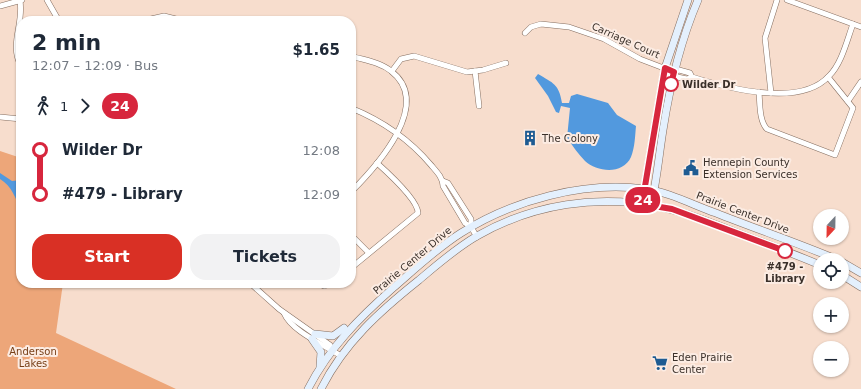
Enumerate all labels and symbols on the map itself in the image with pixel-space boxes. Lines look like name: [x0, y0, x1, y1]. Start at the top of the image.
street label: Carriage Court: [590, 21, 662, 60]
marker: Wilder Dr: [663, 76, 679, 92]
place label: Wilder Dr: [682, 79, 736, 90]
building icon: The Colony: [521, 129, 539, 147]
place label: The Colony: [541, 133, 598, 144]
place label: Hennepin County Extension Services: [703, 157, 797, 180]
public building icon: Hennepin County Extension Services: [682, 159, 700, 177]
line badge: 24: [625, 187, 661, 213]
street label: Prairie Center Drive: [695, 190, 791, 235]
north arrow: [813, 209, 849, 245]
street label: Prairie Center Drive: [371, 224, 454, 296]
marker: #479 - Library: [777, 243, 793, 259]
place label: #479 - Library: [765, 261, 806, 284]
park label: Anderson Lakes: [9, 346, 57, 369]
place label: Eden Prairie Center: [672, 352, 732, 375]
supermarket icon: Eden Prairie Center: [651, 354, 669, 372]

